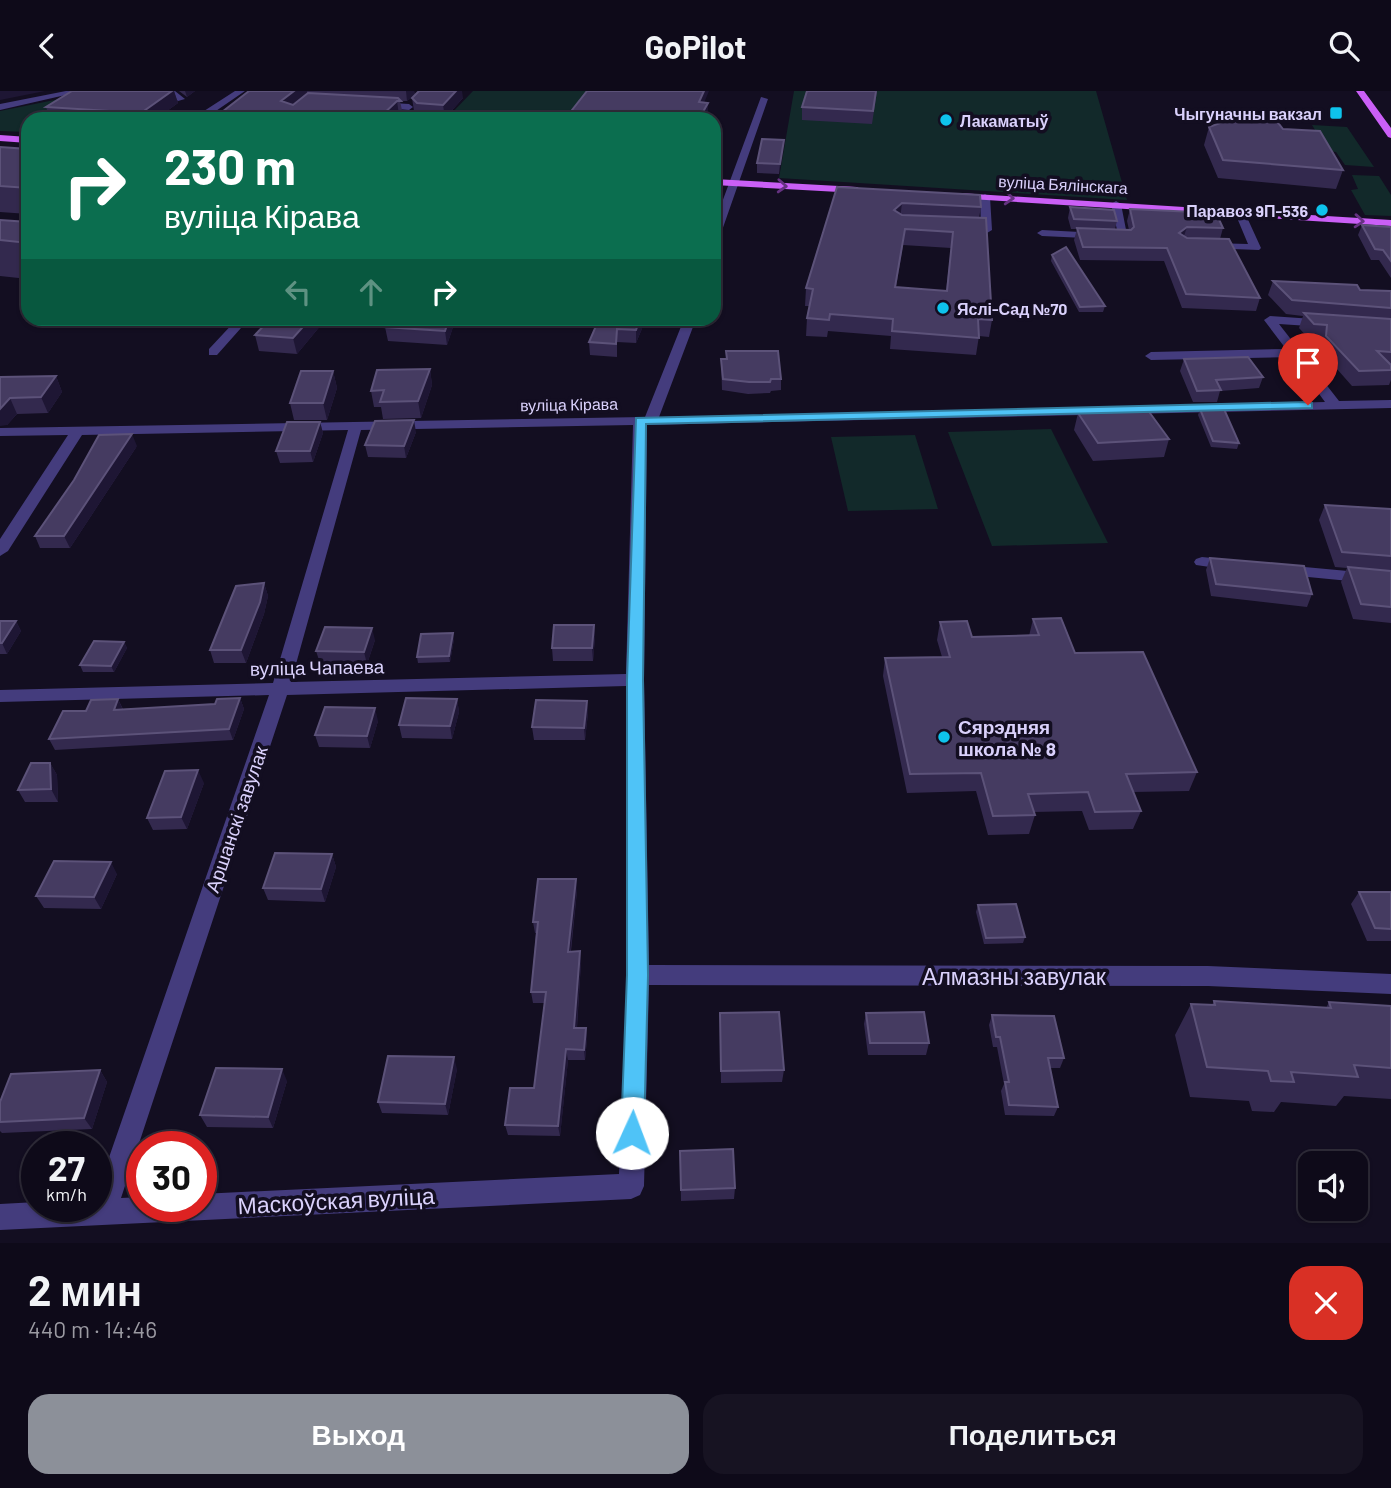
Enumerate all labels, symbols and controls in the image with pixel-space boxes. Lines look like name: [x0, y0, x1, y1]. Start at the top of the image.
icon: back: [28, 27, 66, 65]
text: GoPilot: [645, 27, 746, 65]
icon: search: [1325, 27, 1363, 65]
place label: Чыгуначны вакзал: [1174, 104, 1322, 123]
marker: Чыгуначны вакзал: [1328, 105, 1344, 121]
place label: Лакаматыў: [960, 111, 1048, 130]
marker: Лакаматыў: [938, 112, 954, 128]
text: 230 m: [164, 136, 296, 195]
icon: right: [49, 140, 140, 231]
street label: вуліца Бялінскага: [998, 171, 1128, 197]
one-way arrow: [777, 178, 788, 193]
one-way arrow: [1004, 191, 1015, 206]
text: вуліца Кірава: [164, 196, 360, 234]
place label: Паравоз 9П-536: [1186, 201, 1308, 220]
marker: Паравоз 9П-536: [1314, 202, 1330, 218]
one-way arrow: [1353, 213, 1364, 228]
icon: left: [279, 273, 317, 311]
icon: ahead: [352, 273, 390, 311]
icon: right: [425, 273, 463, 311]
place label: Яслі-Сад №70: [957, 299, 1067, 318]
marker: Яслі-Сад №70: [935, 300, 951, 316]
pin: [1278, 333, 1338, 405]
icon: arrive: [1289, 344, 1327, 382]
street label: вуліца Кірава: [520, 394, 618, 414]
street label: вуліца Чапаева: [250, 654, 385, 680]
place label: Сярэдняя школа № 8: [958, 715, 1056, 760]
marker: Сярэдняя школа № 8: [936, 729, 952, 745]
street label: Аршанскі завулак: [200, 742, 272, 895]
street label: Алмазны завулак: [922, 962, 1107, 990]
position arrow: [595, 1096, 669, 1170]
speed limit sign: 30: [126, 1131, 217, 1222]
text: 27: [48, 1146, 85, 1188]
map controls: [1298, 1151, 1368, 1221]
button: sound: [1298, 1151, 1368, 1221]
street label: Маскоўская вуліца: [237, 1181, 436, 1219]
text: km/h: [46, 1183, 87, 1205]
text: 2 мин: [28, 1264, 142, 1314]
button: close: [1289, 1266, 1363, 1340]
text: 440 m · 14:46: [28, 1315, 157, 1343]
button: Выход: [28, 1394, 689, 1474]
button: Поделиться: [703, 1394, 1363, 1474]

